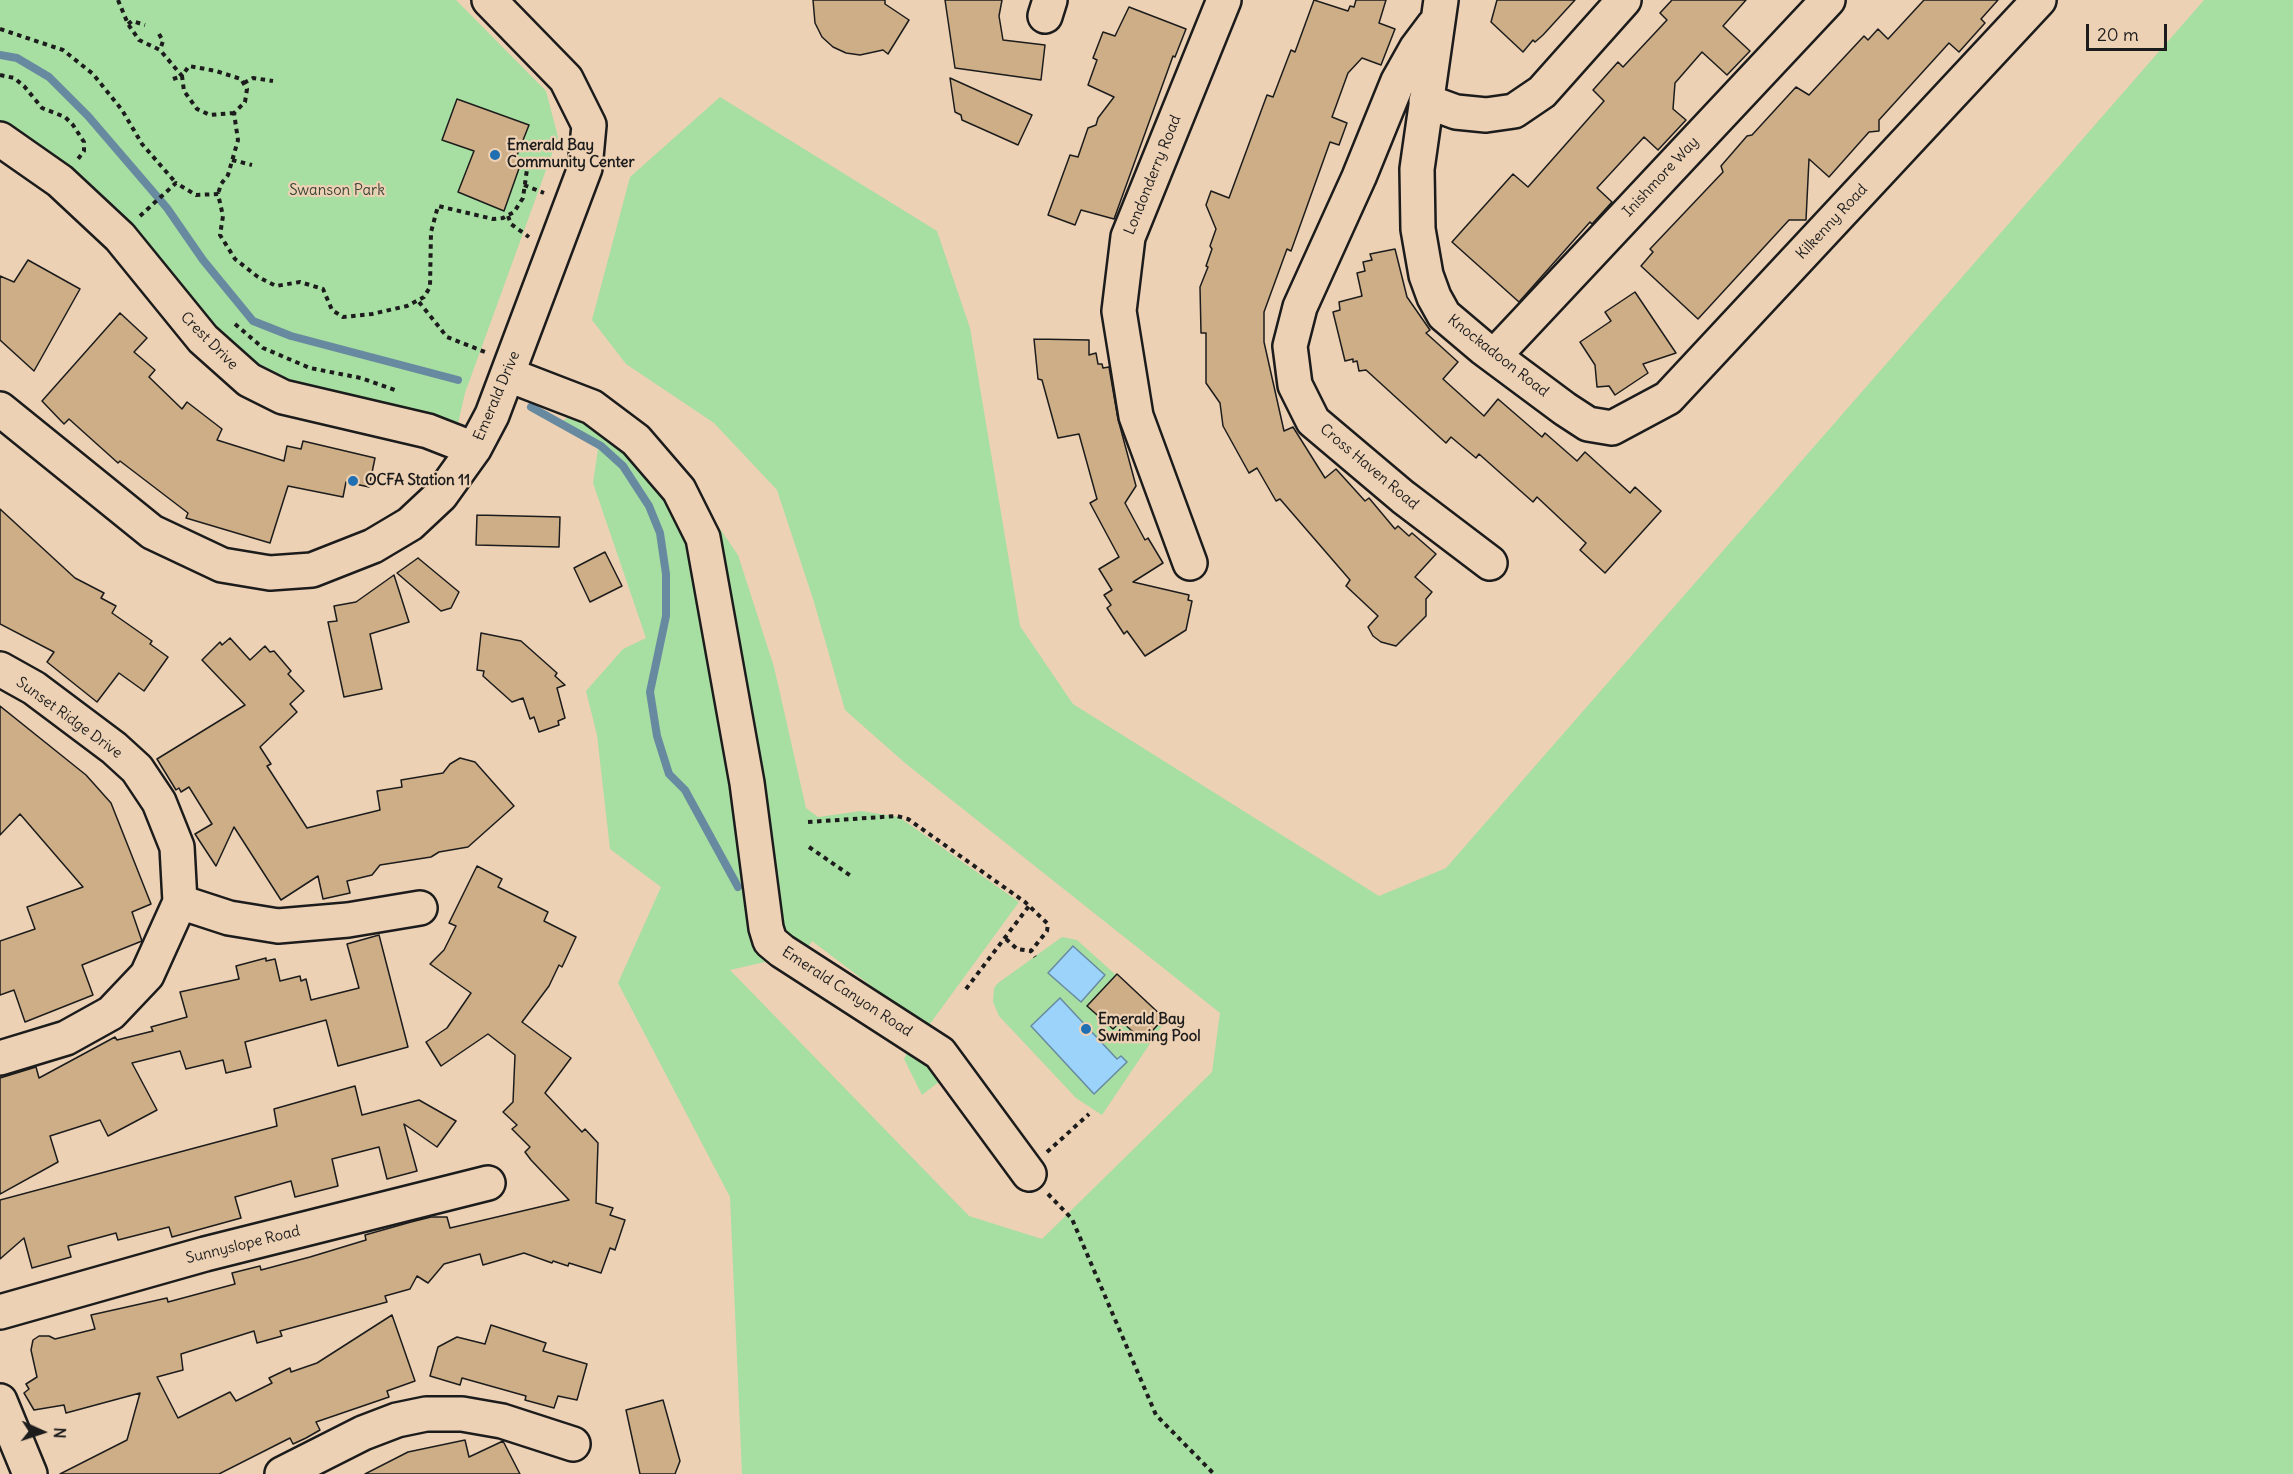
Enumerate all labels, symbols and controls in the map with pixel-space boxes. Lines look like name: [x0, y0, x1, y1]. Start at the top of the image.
scale bar: [2089, 12, 2170, 50]
text: 20 m: [2097, 23, 2139, 46]
street label: Londonderry Road: [1121, 113, 1185, 237]
street label: Inishmore Way: [1619, 133, 1703, 221]
place label: Emerald Bay Community Center: [507, 137, 635, 172]
marker: Emerald Bay Community Center: [488, 148, 502, 162]
street label: Kilkenny Road: [1793, 181, 1871, 263]
park label: Swanson Park: [289, 182, 385, 200]
street label: Crest Drive: [176, 308, 242, 374]
street label: Knockadoon Road: [1444, 311, 1552, 401]
street label: Emerald Drive: [470, 348, 524, 444]
street label: Cross Haven Road: [1316, 420, 1422, 514]
place label: OCFA Station 11: [365, 472, 470, 490]
marker: OCFA Station 11: [346, 474, 360, 488]
street label: Sunset Ridge Drive: [13, 674, 125, 762]
street label: Emerald Canyon Road: [779, 943, 915, 1041]
place label: Emerald Bay Swimming Pool: [1098, 1011, 1201, 1046]
marker: Emerald Bay Swimming Pool: [1079, 1022, 1093, 1036]
street label: Sunnyslope Road: [184, 1222, 302, 1268]
north arrow: [12, 1402, 72, 1462]
text: N: [50, 1427, 70, 1439]

